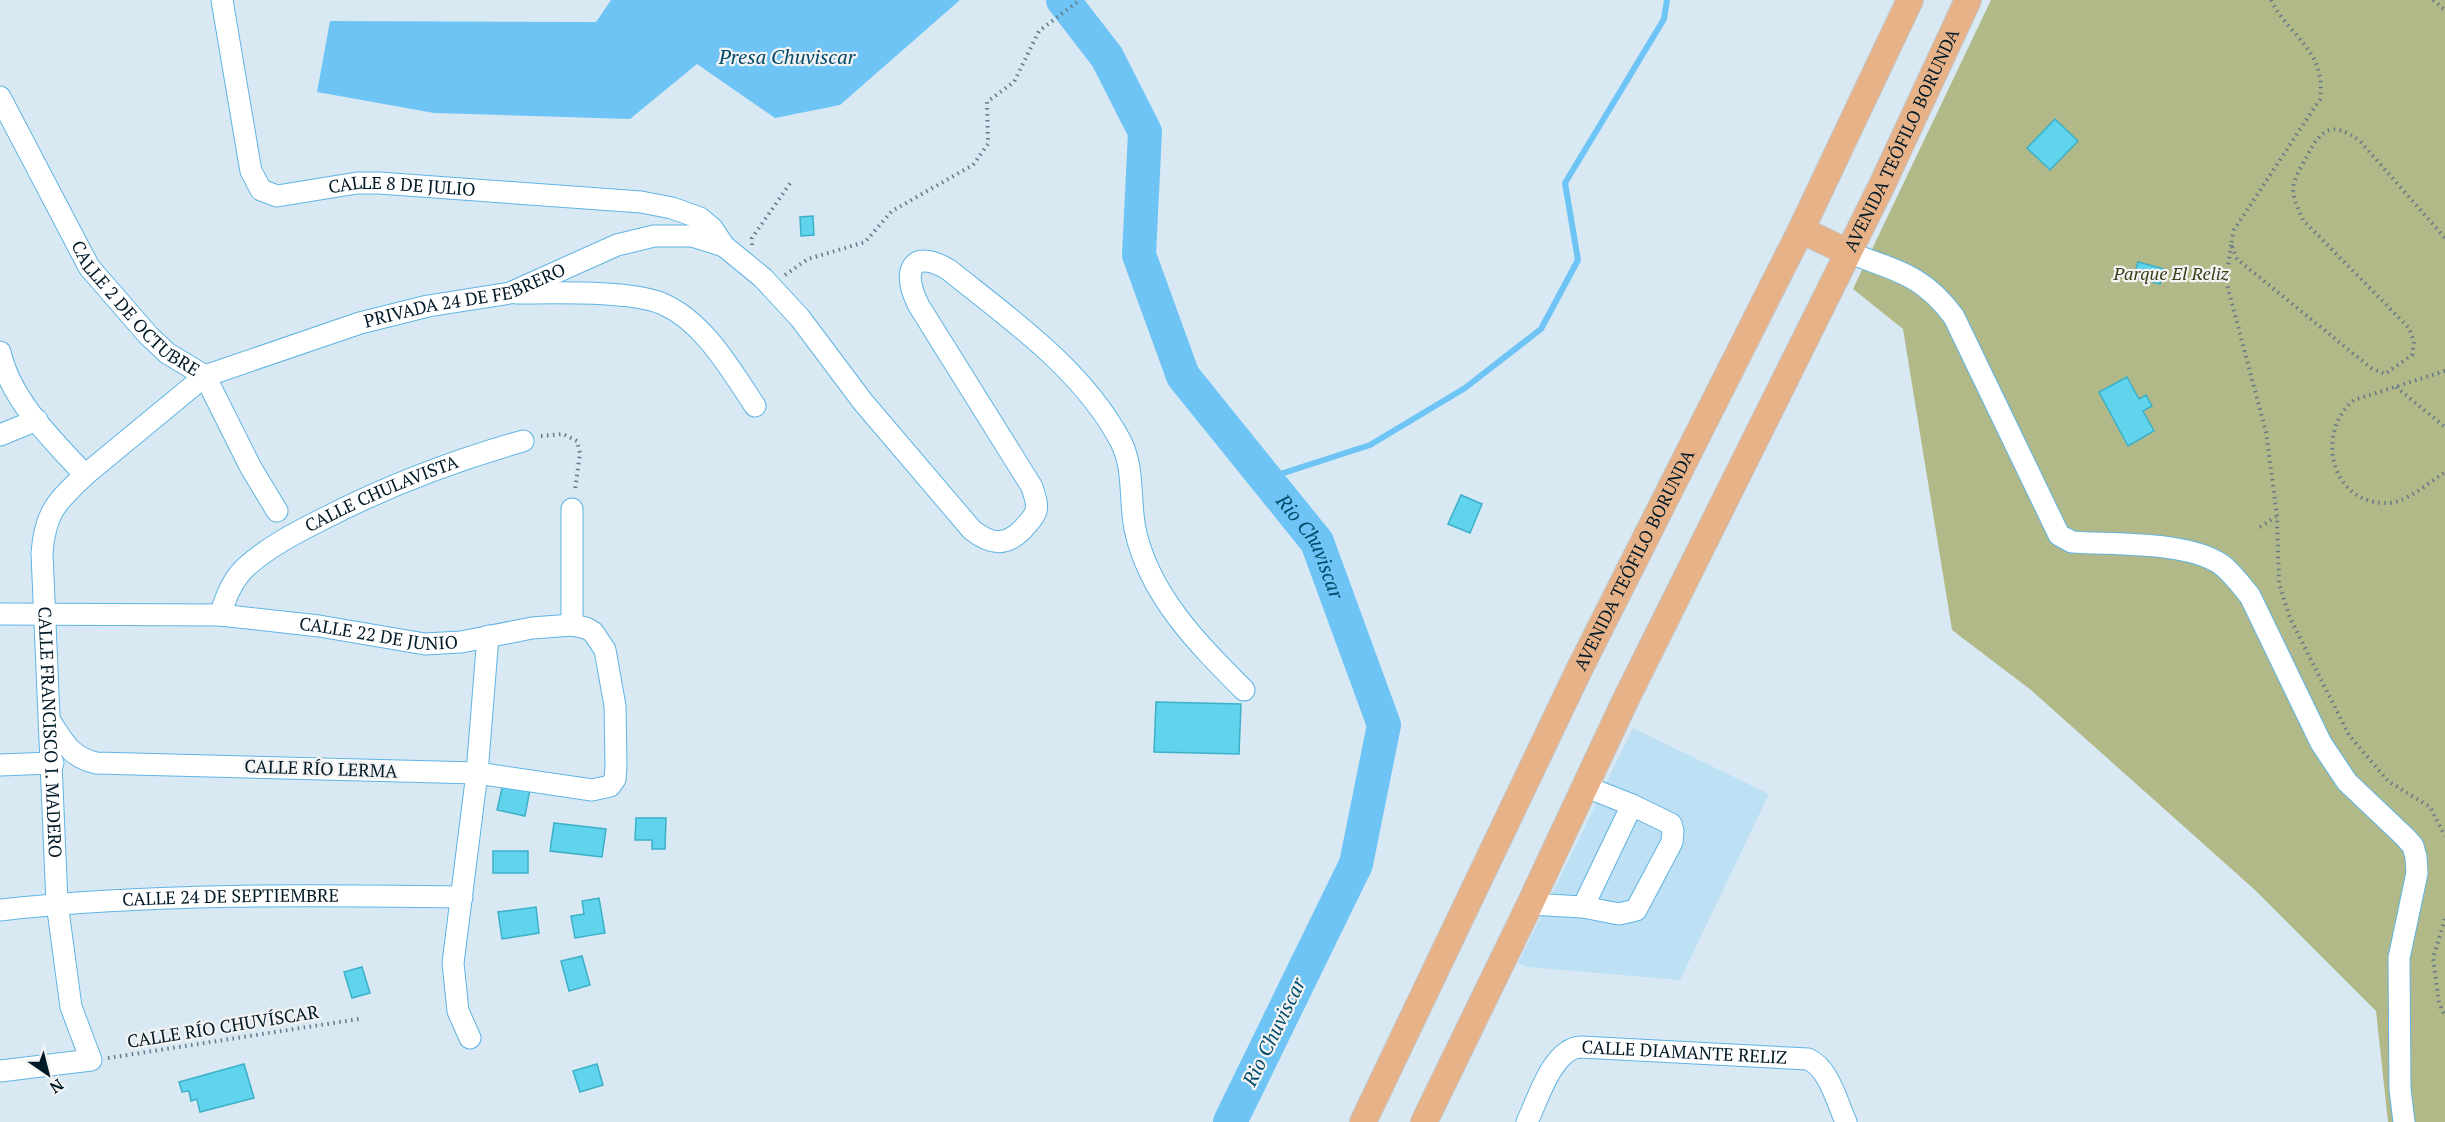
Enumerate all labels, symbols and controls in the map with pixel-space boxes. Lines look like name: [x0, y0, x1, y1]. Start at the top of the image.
street label: AVENIDA TEÓFILO BORUNDA: [1838, 24, 1964, 255]
water label: Presa Chuviscar: [718, 43, 857, 70]
street label: CALLE 8 DE JULIO: [326, 169, 476, 201]
street label: CALLE 2 DE OCTUBRE: [66, 236, 205, 381]
street label: PRIVADA 24 DE FEBRERO: [361, 257, 569, 333]
park label: Parque El Reliz: [2112, 261, 2230, 285]
street label: AVENIDA TEÓFILO BORUNDA: [1568, 445, 1700, 674]
street label: CALLE CHULAVISTA: [300, 449, 462, 537]
water label: Rio Chuviscar: [1270, 487, 1351, 603]
street label: CALLE FRANCISCO I. MADERO: [33, 606, 68, 858]
street label: CALLE 22 DE JUNIO: [298, 611, 459, 655]
street label: CALLE RÍO LERMA: [244, 753, 399, 783]
street label: CALLE 24 DE SEPTIEMBRE: [122, 883, 339, 911]
water label: Rio Chuviscar: [1235, 972, 1312, 1091]
street label: CALLE RÍO CHUVÍSCAR: [125, 999, 321, 1053]
street label: CALLE DIAMANTE RELIZ: [1581, 1034, 1788, 1069]
north arrow: [18, 1044, 78, 1104]
text: N: [45, 1074, 68, 1099]

